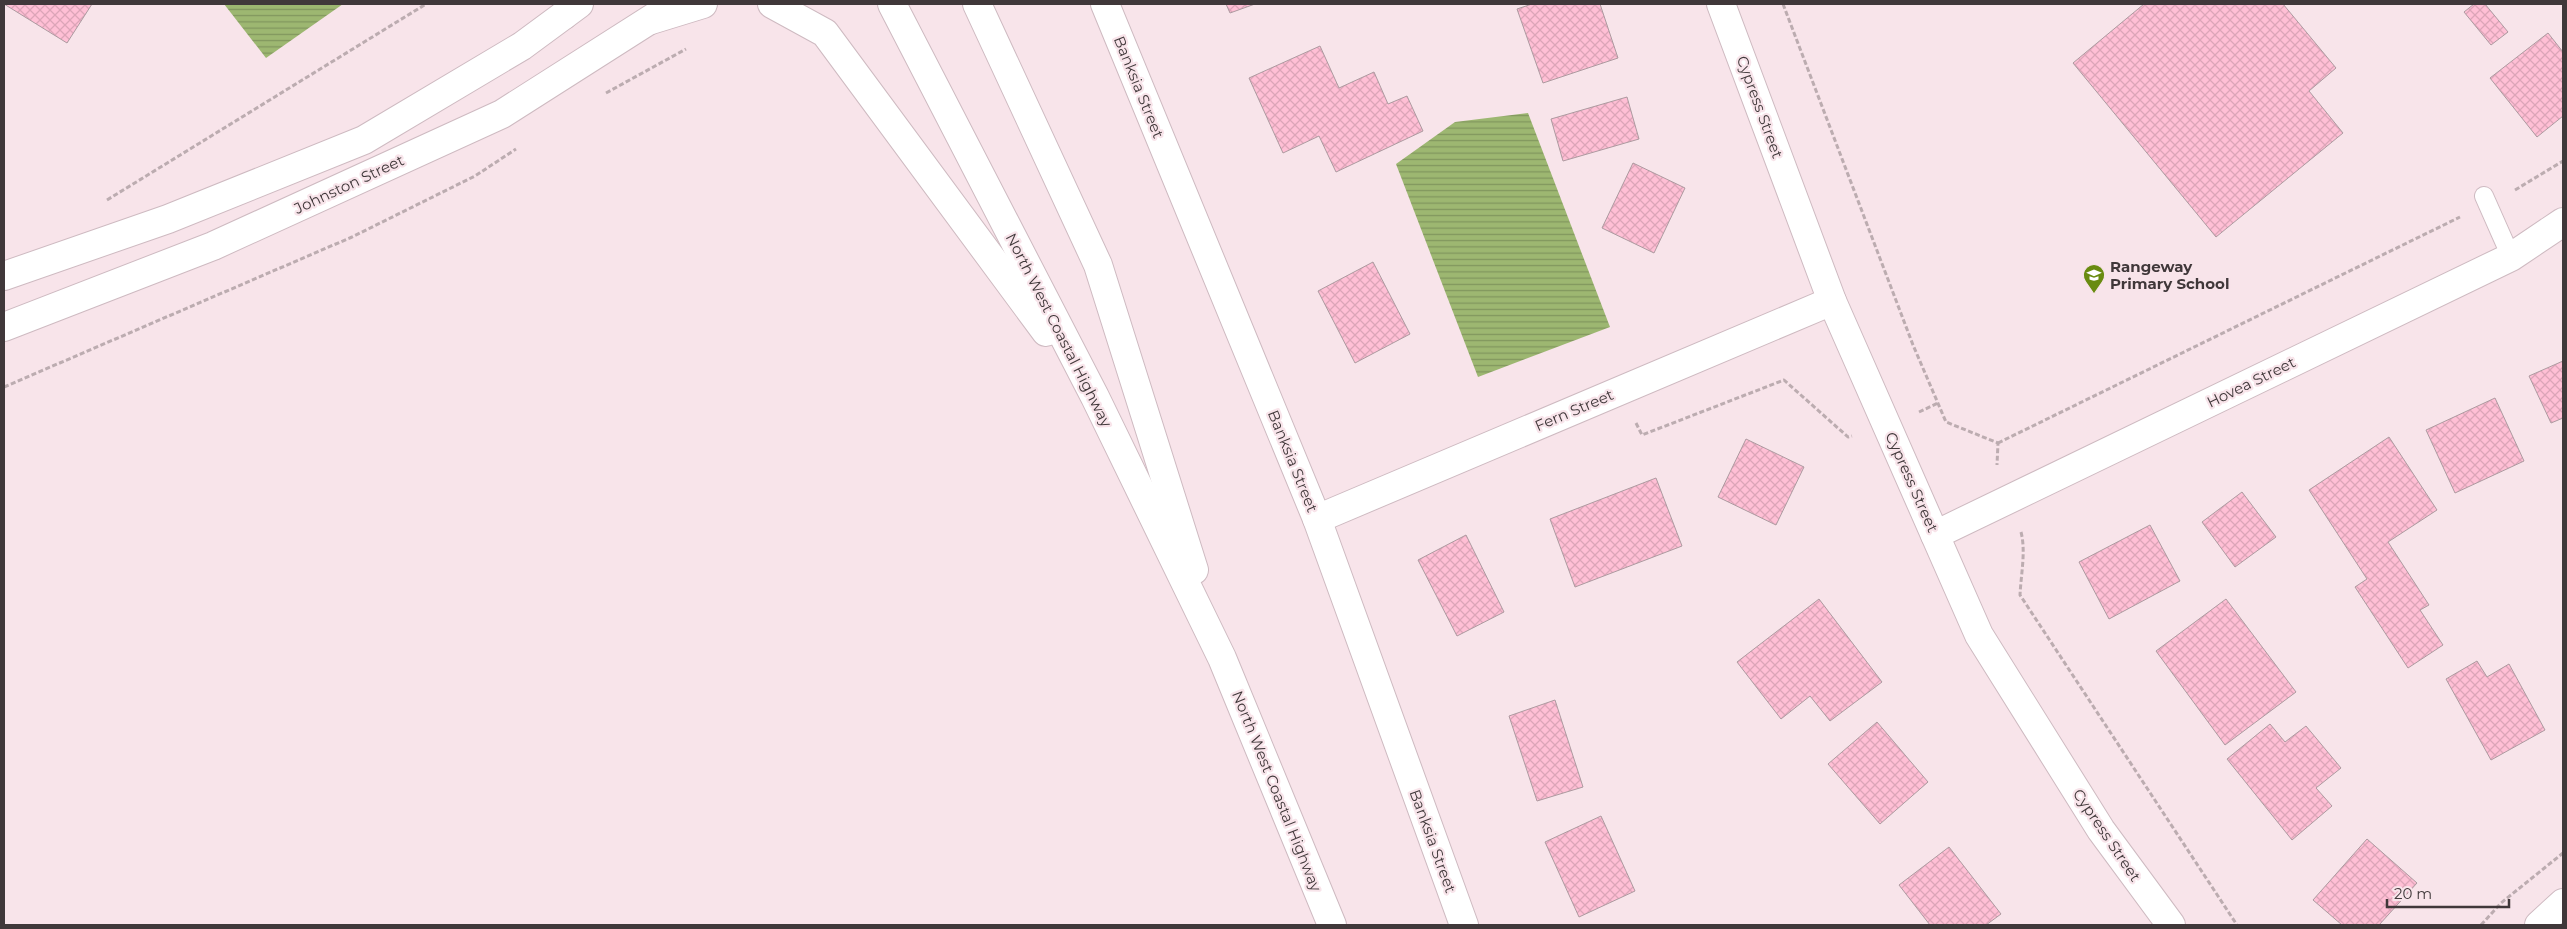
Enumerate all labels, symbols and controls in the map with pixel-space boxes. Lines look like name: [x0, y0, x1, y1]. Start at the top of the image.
street label: Banksia Street: [1110, 33, 1168, 141]
street label: Cypress Street: [1733, 53, 1787, 161]
street label: Johnston Street: [290, 150, 407, 218]
street label: North West Coastal Highway: [1002, 230, 1117, 431]
place label: Rangeway Primary School: [2110, 257, 2229, 293]
school or university icon: Rangeway Primary School: [2082, 263, 2106, 294]
street label: Hovea Street: [2204, 352, 2298, 412]
street label: Fern Street: [1532, 385, 1616, 435]
street label: Banksia Street: [1264, 407, 1322, 515]
street label: Cypress Street: [1881, 429, 1943, 535]
street label: North West Coastal Highway: [1228, 688, 1326, 895]
street label: Cypress Street: [2069, 785, 2145, 885]
street label: Banksia Street: [1406, 787, 1460, 895]
scale bar: [2387, 876, 2510, 908]
text: 20 m: [2394, 884, 2432, 903]

